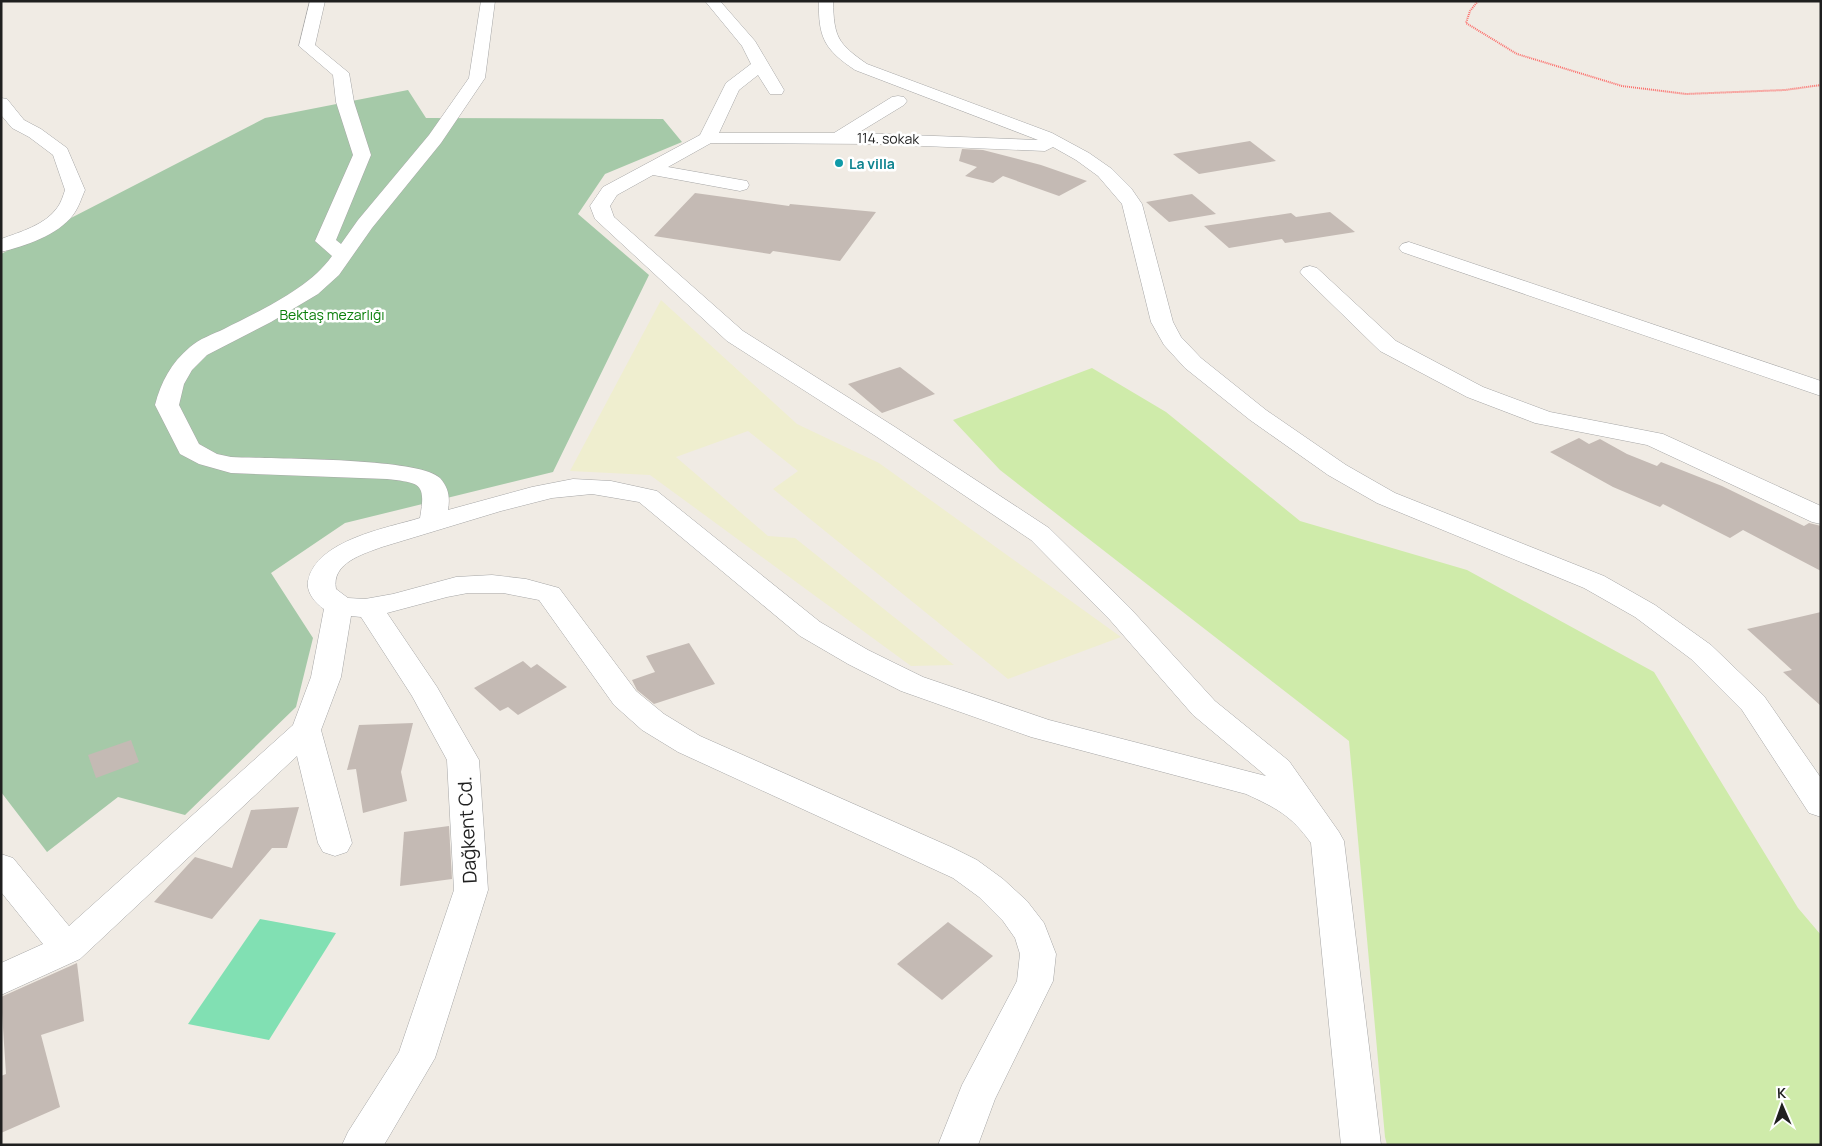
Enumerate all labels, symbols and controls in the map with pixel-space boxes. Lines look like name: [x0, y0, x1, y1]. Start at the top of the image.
street label: 114. sokak: [857, 128, 920, 148]
place label: La villa: [849, 154, 895, 173]
marker: La villa: [833, 157, 845, 169]
park label: Bektaş mezarlığı: [279, 305, 385, 324]
street label: Dağkent Cd.: [451, 776, 483, 884]
north arrow: [1757, 1081, 1807, 1131]
text: K: [1777, 1083, 1787, 1102]

